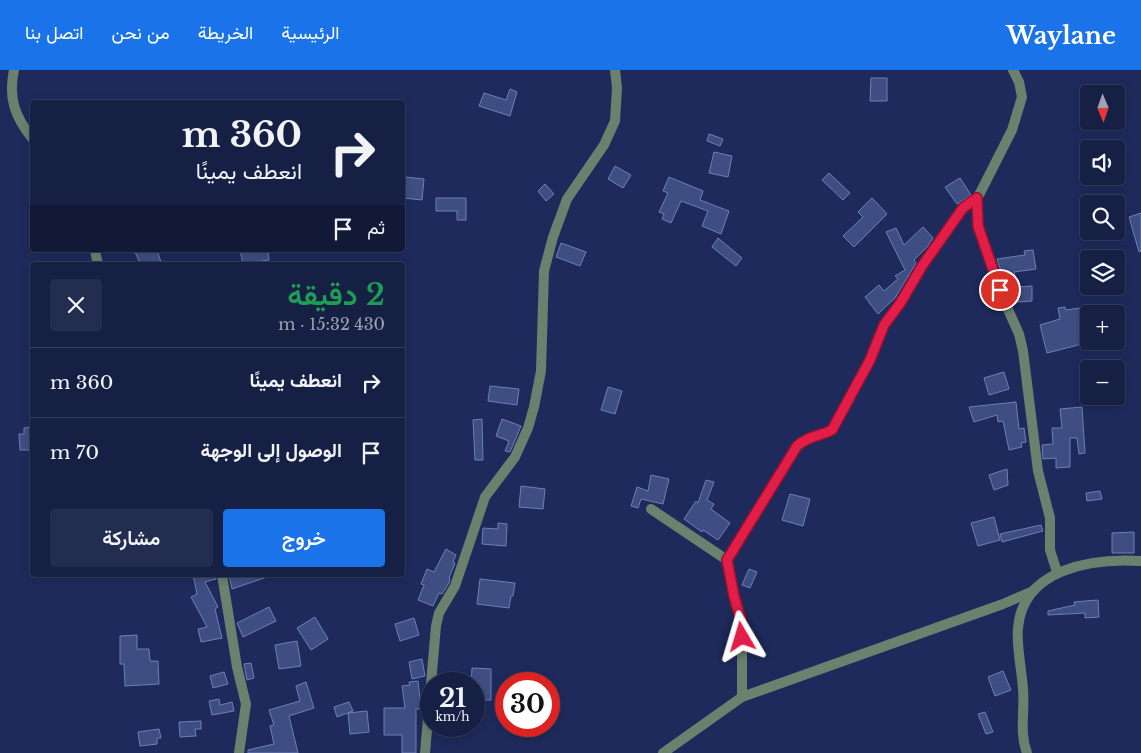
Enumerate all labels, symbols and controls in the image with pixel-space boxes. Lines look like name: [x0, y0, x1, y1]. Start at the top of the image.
text: Waylane: [1006, 21, 1116, 50]
text: اتصل بنا: [25, 22, 83, 44]
text: من نحن: [111, 22, 170, 44]
text: الخريطة: [198, 22, 253, 44]
text: الرئيسية: [281, 22, 340, 44]
north arrow: [1080, 85, 1125, 130]
map controls: [1080, 85, 1125, 405]
text: 360 m: [182, 113, 302, 156]
icon: right: [320, 120, 385, 185]
button: sound: [1080, 140, 1125, 185]
text: انعطف يمينًا: [196, 158, 302, 185]
button: search: [1080, 195, 1125, 240]
icon: arrive: [329, 215, 357, 243]
text: ثم: [367, 216, 385, 239]
button: layers: [1080, 250, 1125, 295]
pin: [979, 269, 1021, 311]
text: 2 دقيقة: [287, 276, 385, 313]
icon: arrive: [986, 276, 1014, 304]
button: close: [50, 279, 102, 331]
button: +: [1080, 305, 1125, 350]
text: 430 m · 15:32: [278, 314, 385, 334]
button: −: [1080, 360, 1125, 405]
text: انعطف يمينًا: [249, 369, 342, 392]
icon: right: [357, 369, 385, 397]
text: 360 m: [50, 371, 113, 394]
text: الوصول إلى الوجهة: [201, 439, 342, 462]
icon: arrive: [357, 439, 385, 467]
text: 70 m: [50, 441, 99, 464]
button: مشاركة: [50, 509, 213, 567]
button: خروج: [223, 509, 385, 567]
position arrow: [715, 610, 767, 662]
speed limit sign: 30: [495, 672, 560, 737]
text: 21: [439, 683, 466, 714]
text: km/h: [435, 709, 470, 724]

